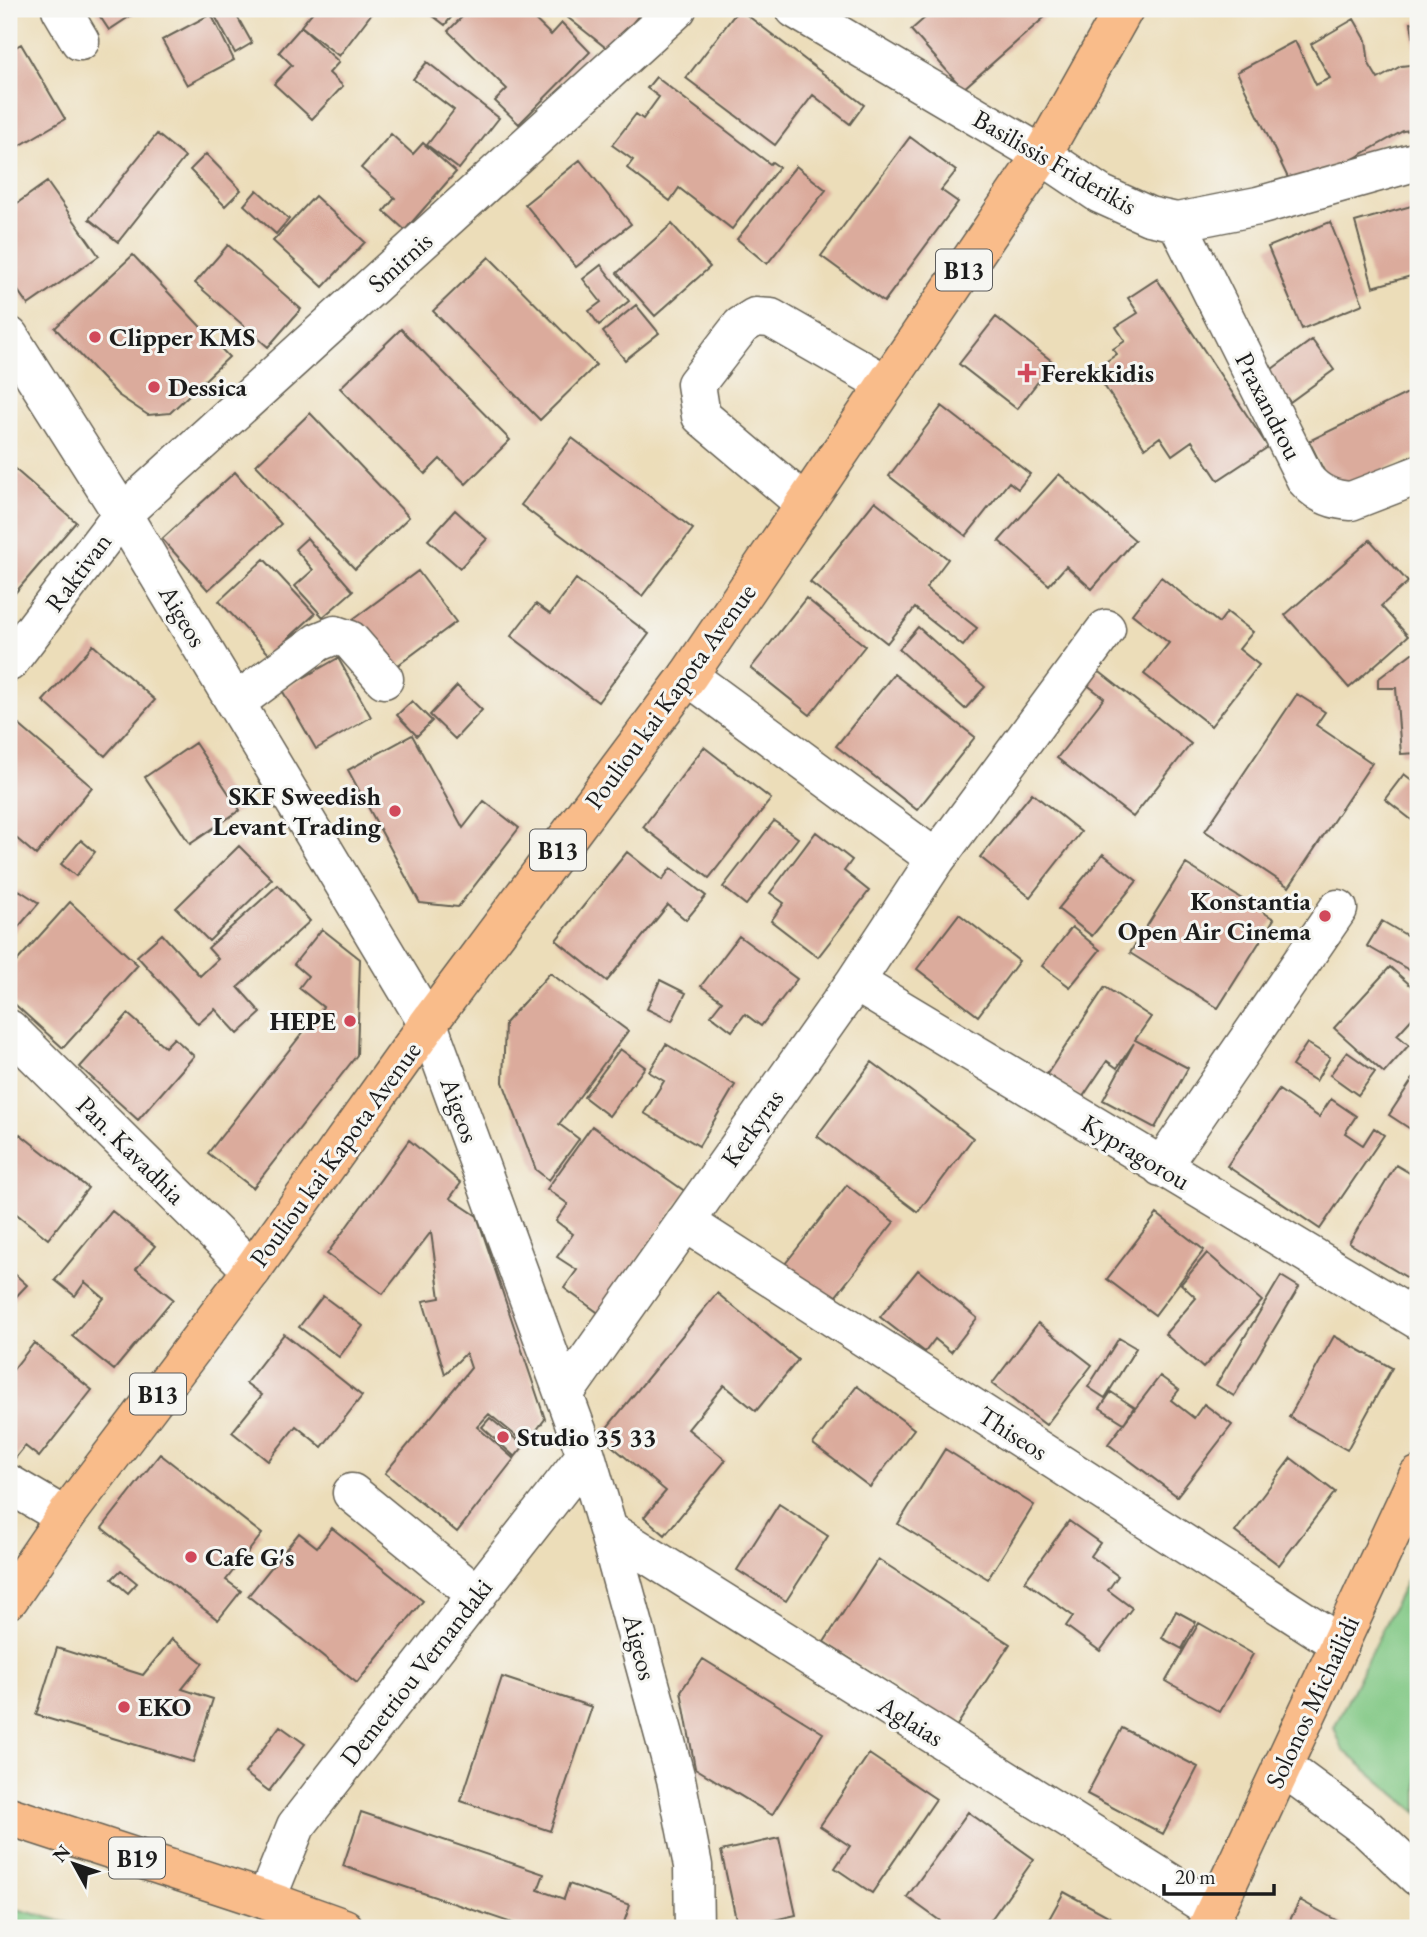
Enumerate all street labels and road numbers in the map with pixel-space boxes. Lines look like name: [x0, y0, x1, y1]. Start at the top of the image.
street label: Basilissis Friderikis: [967, 101, 1143, 223]
street label: Smirnis: [360, 224, 440, 300]
road number: B13: [936, 249, 992, 290]
street label: Praxandrou: [1227, 346, 1311, 466]
street label: Raktivan: [37, 525, 119, 618]
street label: Pouliou kai Kapota Avenue: [577, 576, 763, 816]
street label: Aigeos: [151, 578, 215, 653]
road number: B13: [530, 830, 586, 870]
street label: Pouliou kai Kapota Avenue: [242, 1034, 428, 1274]
street label: Aigeos: [432, 1072, 487, 1147]
street label: Kerkyras: [713, 1082, 791, 1174]
street label: Pan. Kavadhia: [69, 1088, 193, 1212]
street label: Kypragorou: [1075, 1106, 1197, 1198]
road number: B13: [130, 1374, 186, 1414]
street label: Thiseos: [972, 1398, 1054, 1468]
street label: Demetriou Vernandaki: [332, 1571, 500, 1773]
street label: Aigeos: [615, 1609, 665, 1684]
street label: Solonos Michailidi: [1257, 1610, 1367, 1794]
street label: Aglaias: [871, 1687, 950, 1754]
road number: B19: [109, 1838, 165, 1879]

